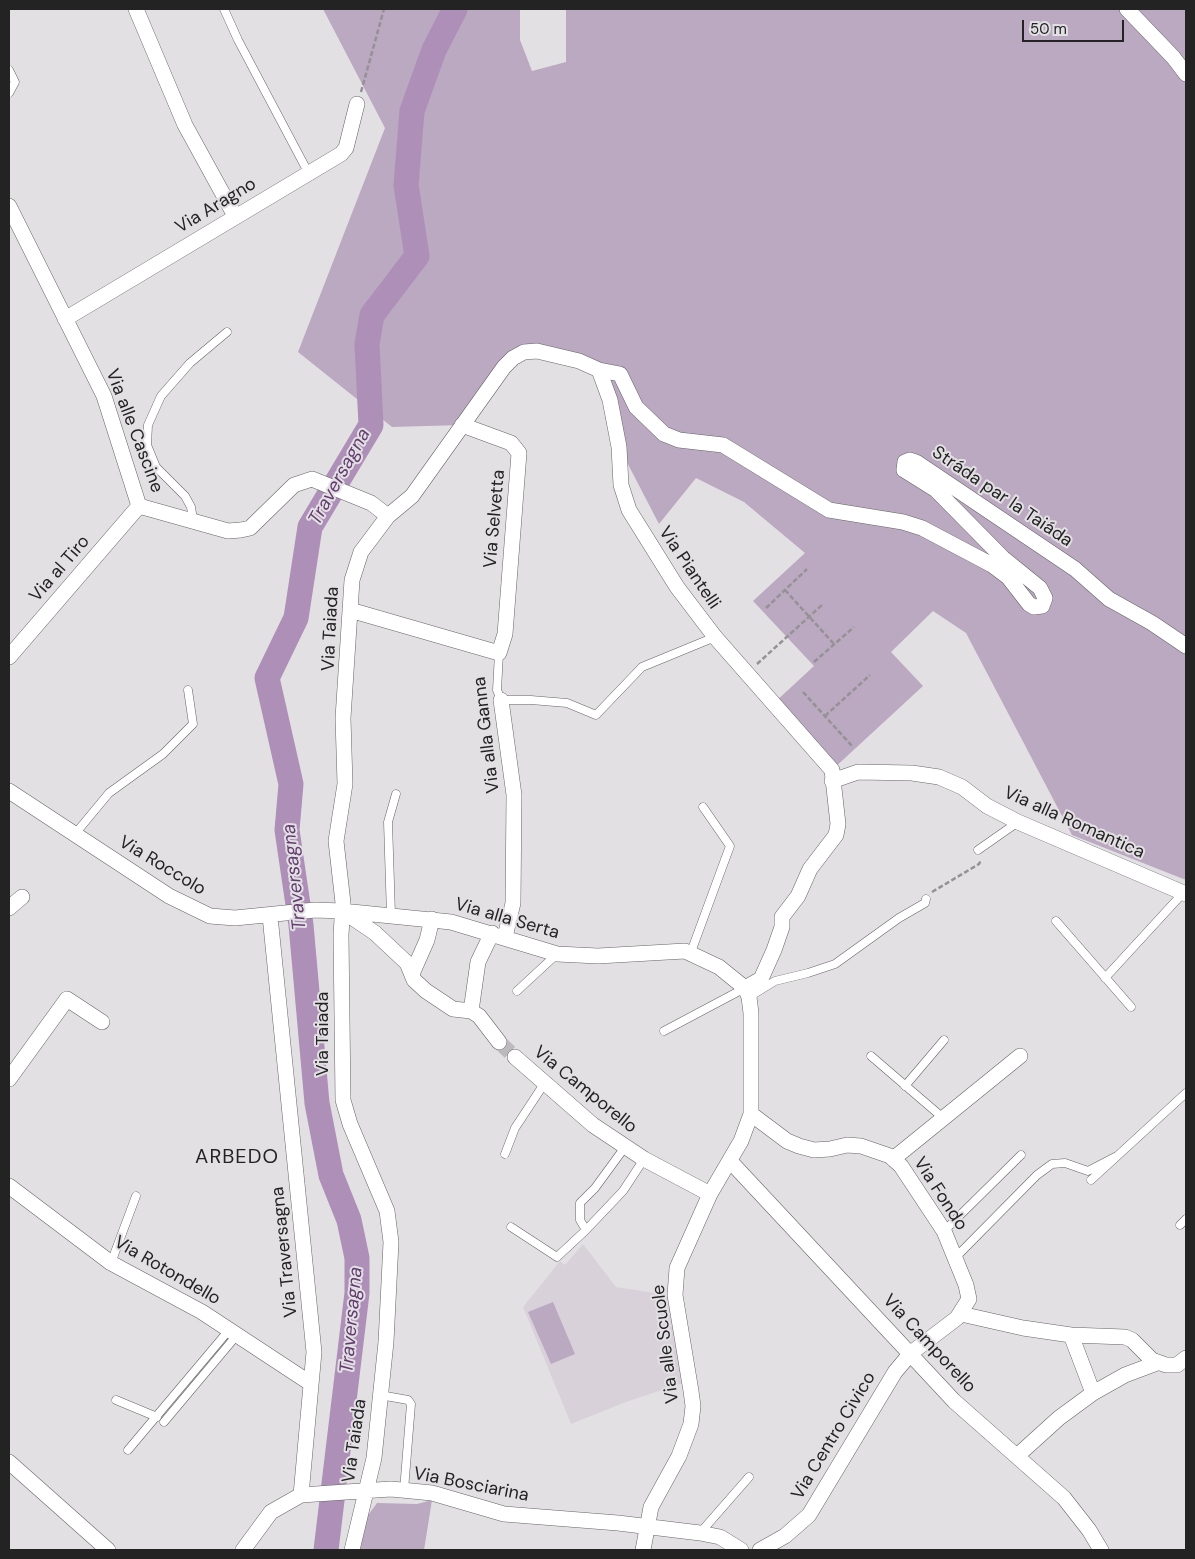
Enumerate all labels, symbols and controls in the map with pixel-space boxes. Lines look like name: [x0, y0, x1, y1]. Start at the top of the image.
scale bar: [1025, 10, 1128, 42]
text: 50 m: [1030, 19, 1067, 39]
street label: Via Aragno: [172, 173, 260, 239]
street label: Via alle Cascine: [101, 366, 167, 496]
water label: Traversagna: [304, 425, 376, 529]
street label: Stráda par la Taiáda: [928, 442, 1076, 552]
street label: Via Selvetta: [480, 469, 510, 569]
street label: Via Piantelli: [653, 522, 725, 614]
street label: Via al Tiro: [25, 531, 95, 607]
street label: Via Taiada: [318, 586, 344, 672]
street label: Via alla Ganna: [469, 676, 505, 794]
street label: Via alla Romantica: [1000, 782, 1148, 864]
water label: Traversagna: [278, 823, 312, 931]
street label: Via Roccolo: [115, 832, 209, 900]
street label: Via alla Serta: [452, 894, 562, 944]
street label: Via Taiada: [312, 992, 334, 1076]
street label: Via Camporello: [529, 1042, 641, 1138]
district label: ARBEDO: [194, 1146, 280, 1170]
street label: Via Fondo: [908, 1153, 972, 1235]
street label: Via Traversagna: [267, 1186, 303, 1318]
street label: Via Rotondello: [110, 1232, 224, 1310]
water label: Traversagna: [336, 1266, 368, 1374]
street label: Via alle Scuole: [648, 1283, 684, 1405]
street label: Via Camporello: [878, 1290, 980, 1398]
street label: Via Centro Civico: [787, 1368, 881, 1504]
street label: Via Taiada: [338, 1398, 372, 1484]
street label: Via Bosciarina: [412, 1463, 530, 1507]

